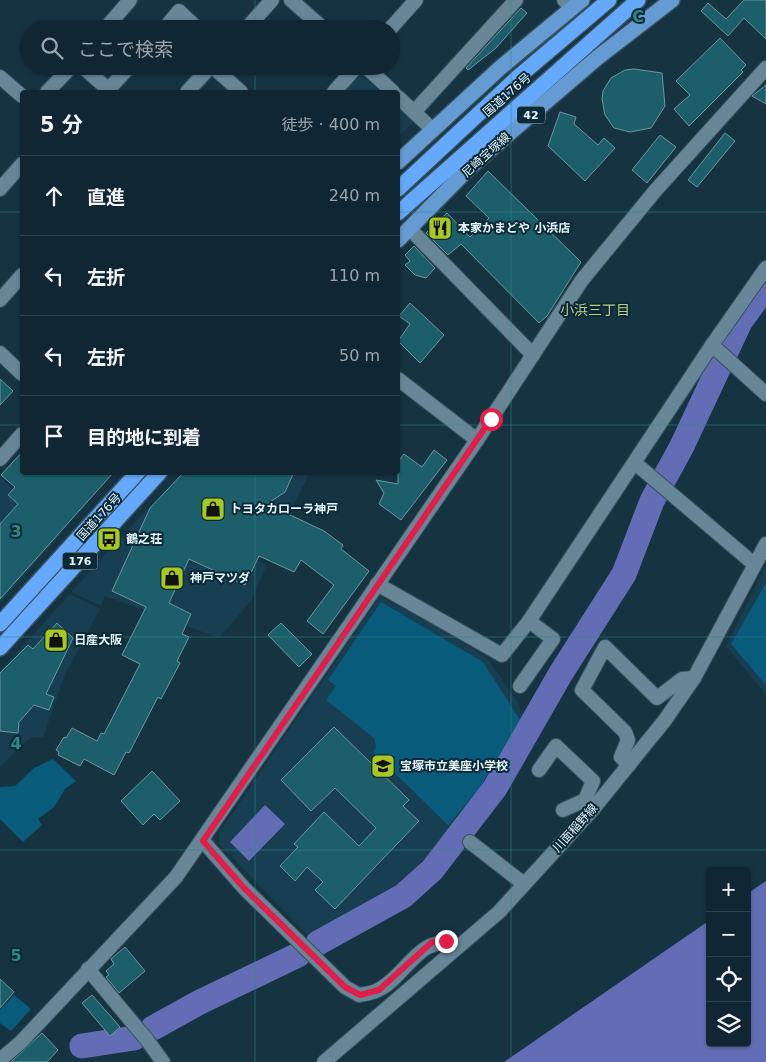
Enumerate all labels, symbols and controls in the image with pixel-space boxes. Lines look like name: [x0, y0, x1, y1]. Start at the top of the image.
text: C: [632, 7, 644, 26]
search box: [20, 20, 400, 75]
icon: search: [38, 34, 66, 62]
text: ここで検索: [78, 38, 173, 60]
street label: 国道176号: [480, 70, 534, 120]
road number: 42: [517, 106, 545, 124]
text: 5 分: [40, 113, 83, 137]
text: 徒歩 · 400 m: [282, 115, 380, 134]
street label: 尼崎宝塚線: [459, 130, 513, 180]
icon: ahead: [40, 182, 68, 210]
text: 直進: [87, 186, 125, 208]
text: 240 m: [329, 186, 380, 205]
restaurant icon: 本家かまどや 小浜店: [427, 215, 453, 241]
place label: 本家かまどや 小浜店: [458, 221, 570, 235]
icon: left: [40, 262, 68, 290]
text: 左折: [87, 266, 125, 288]
text: 110 m: [329, 266, 380, 285]
district label: 小浜三丁目: [560, 302, 630, 318]
icon: left: [40, 342, 68, 370]
text: 左折: [87, 346, 125, 368]
text: 50 m: [339, 346, 380, 365]
route start: [480, 408, 503, 431]
icon: arrive: [40, 422, 68, 450]
text: 目的地に到着: [87, 426, 201, 448]
street label: 国道176号: [74, 490, 124, 544]
shop icon: トヨタカローラ神戸: [200, 496, 226, 522]
place label: トヨタカローラ神戸: [230, 502, 338, 516]
text: 3: [10, 522, 22, 541]
bus stop icon: 鶴之荘: [96, 526, 122, 552]
place label: 鶴之荘: [126, 532, 162, 546]
road number: 176: [62, 552, 98, 570]
shop icon: 神戸マツダ: [159, 565, 185, 591]
place label: 神戸マツダ: [190, 571, 250, 585]
shop icon: 日産大阪: [43, 627, 69, 653]
place label: 日産大阪: [74, 633, 122, 647]
text: 4: [10, 734, 22, 753]
school or university icon: 宝塚市立美座小学校: [370, 753, 396, 779]
place label: 宝塚市立美座小学校: [400, 759, 508, 773]
street label: 川面稲野線: [550, 801, 600, 855]
map controls: [706, 867, 751, 1047]
button: +: [706, 867, 751, 912]
button: −: [706, 912, 751, 957]
route end: [435, 930, 458, 953]
text: 5: [10, 946, 22, 965]
button: locate: [706, 957, 751, 1002]
button: layers: [706, 1002, 751, 1047]

